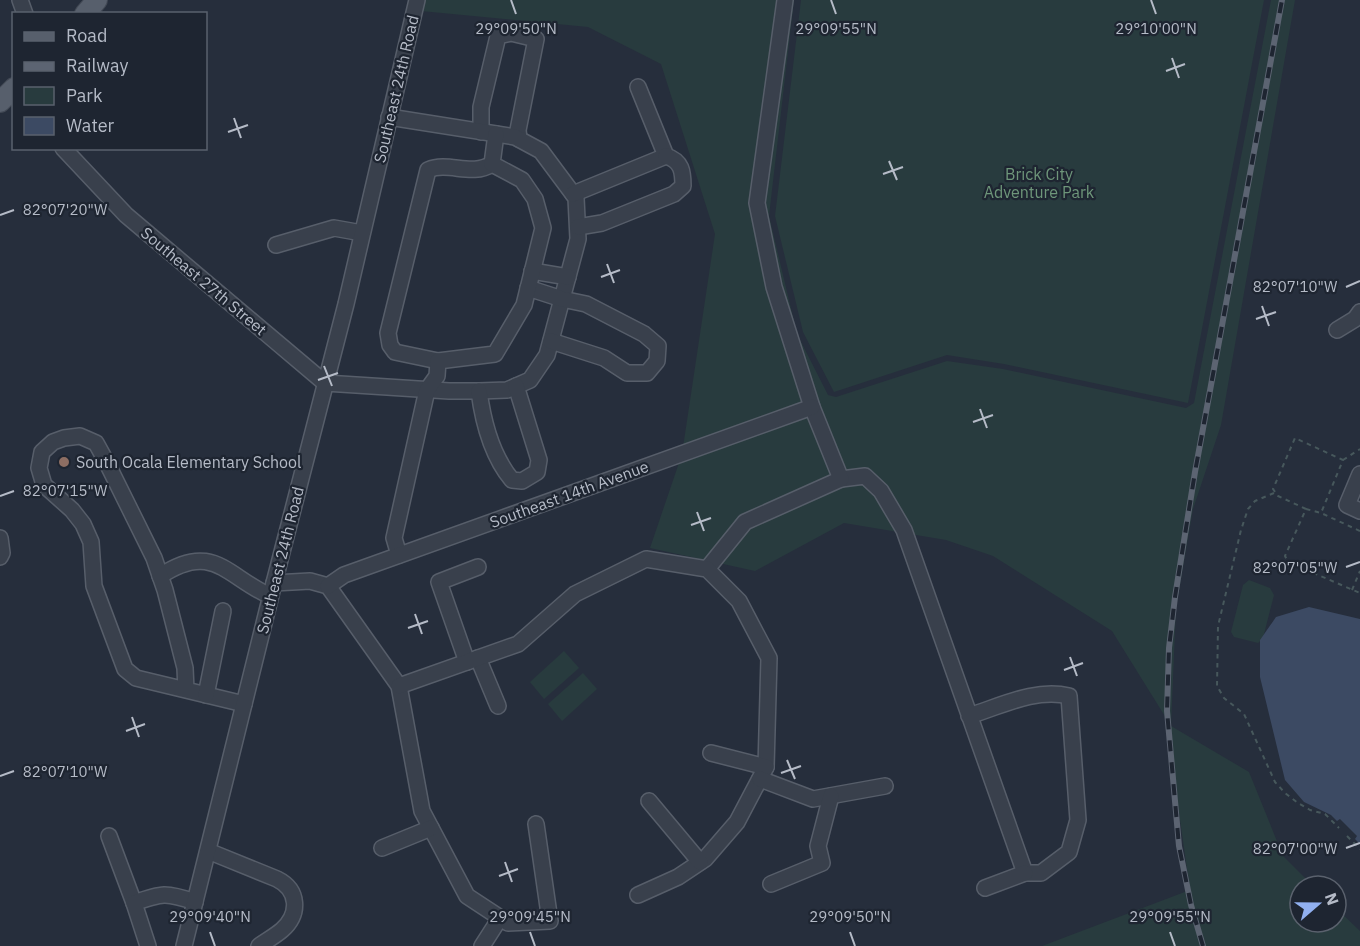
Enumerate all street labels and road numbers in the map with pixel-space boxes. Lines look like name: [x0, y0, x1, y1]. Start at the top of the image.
street label: Southeast 24th Road: [369, 13, 423, 165]
street label: Southeast 27th Street: [137, 223, 271, 339]
street label: Southeast 14th Avenue: [487, 456, 651, 532]
street label: Southeast 24th Road: [252, 484, 308, 636]

